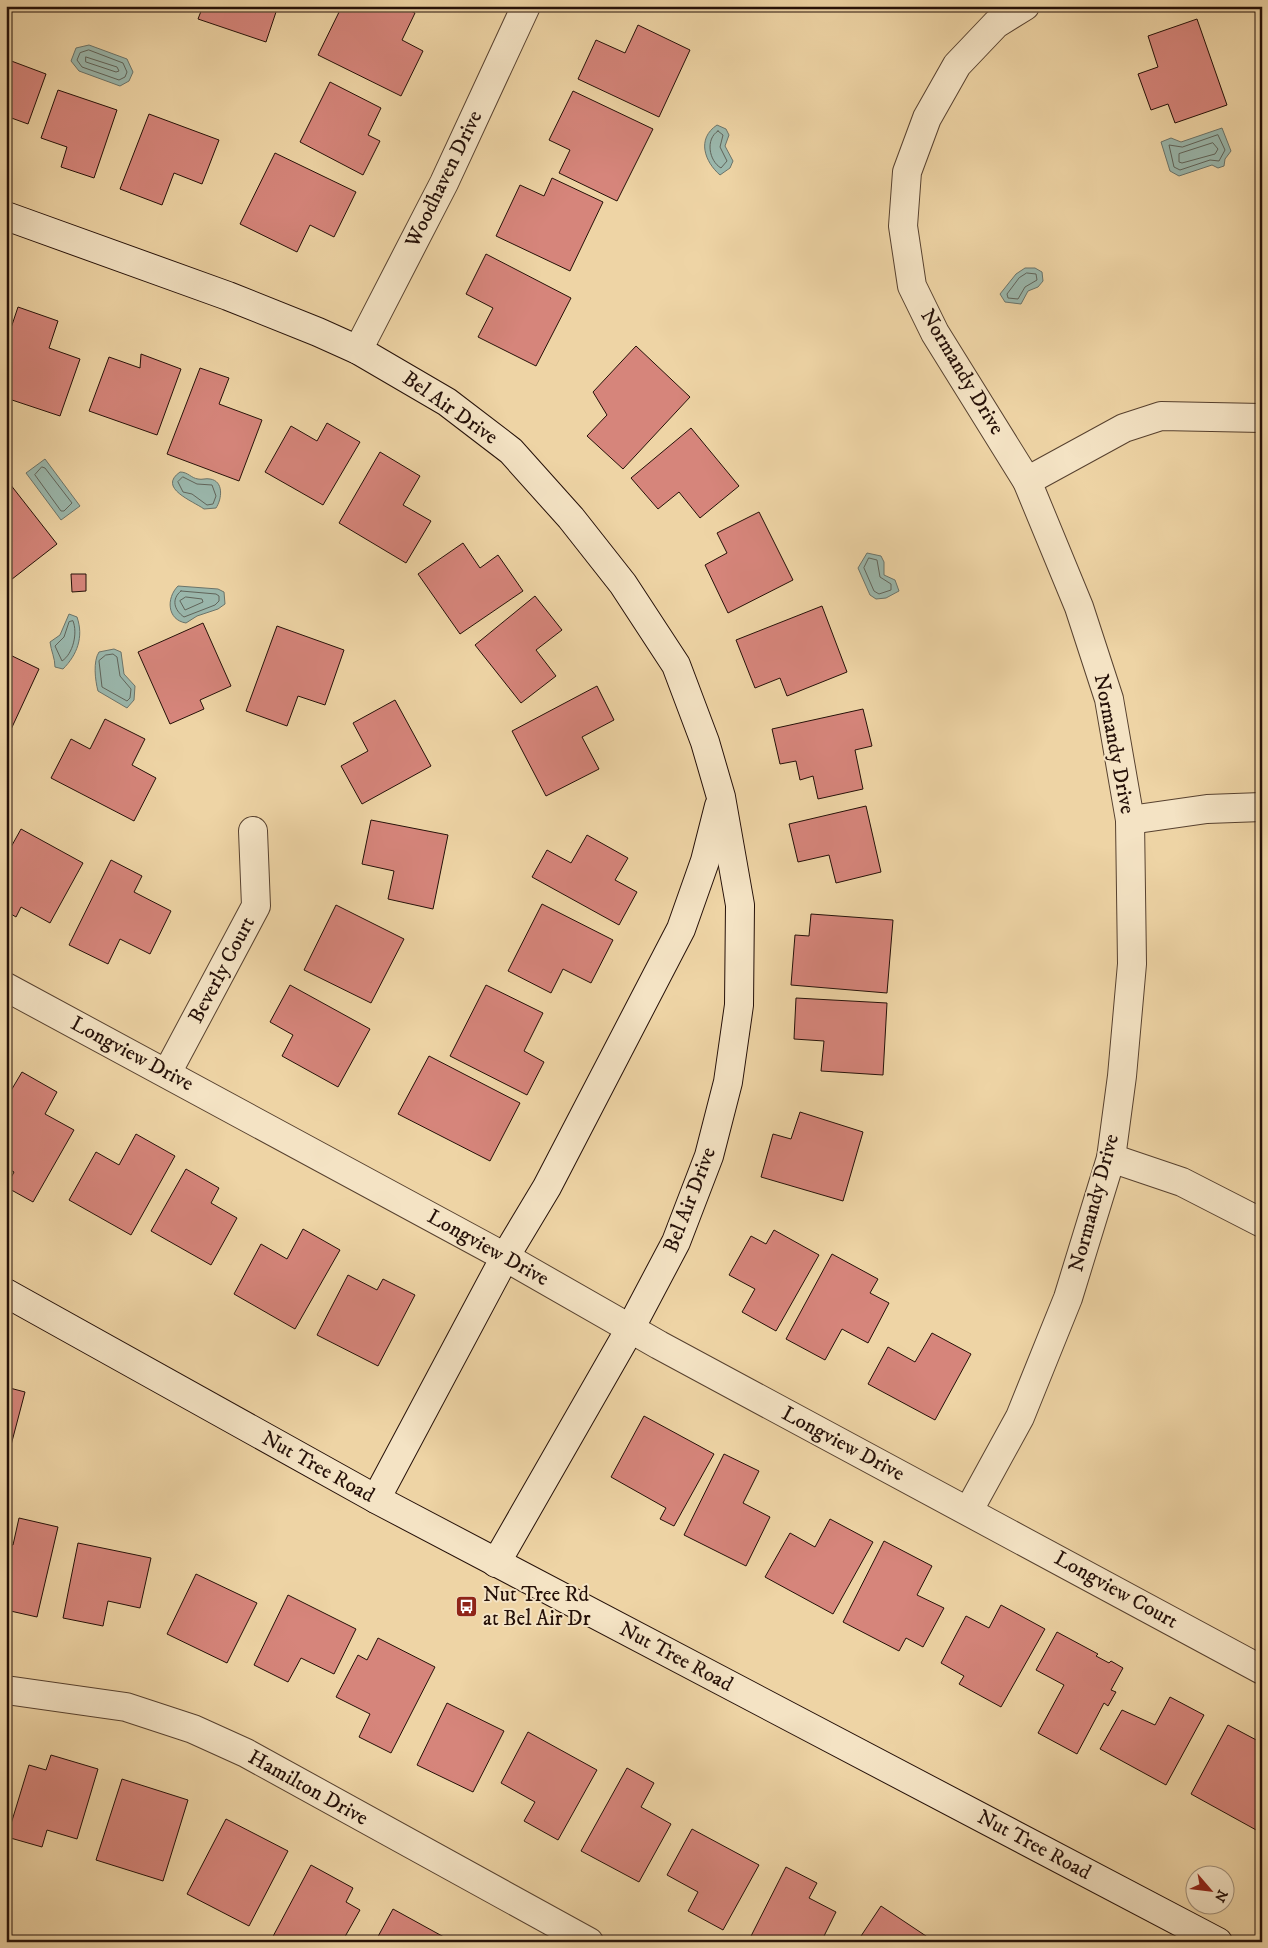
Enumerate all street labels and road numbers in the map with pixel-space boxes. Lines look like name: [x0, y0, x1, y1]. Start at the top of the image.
street label: Woodhaven Drive: [399, 106, 488, 253]
street label: Normandy Drive: [914, 304, 1010, 440]
street label: Bel Air Drive: [397, 366, 503, 451]
street label: Normandy Drive: [1088, 672, 1140, 816]
street label: Beverly Court: [183, 912, 261, 1028]
street label: Longview Drive: [66, 1011, 198, 1097]
street label: Normandy Drive: [1063, 1131, 1125, 1275]
street label: Bel Air Drive: [658, 1143, 722, 1256]
street label: Longview Drive: [423, 1204, 554, 1292]
street label: Longview Drive: [777, 1401, 909, 1487]
street label: Nut Tree Road: [257, 1425, 379, 1509]
street label: Longview Court: [1050, 1545, 1183, 1635]
street label: Nut Tree Road: [615, 1616, 738, 1698]
street label: Hamilton Drive: [243, 1744, 373, 1832]
street label: Nut Tree Road: [973, 1804, 1096, 1886]

